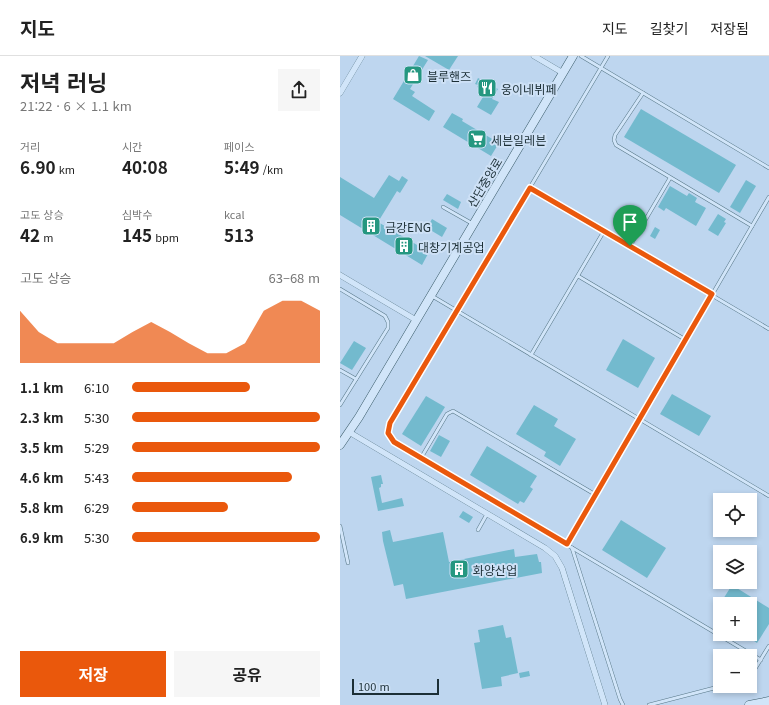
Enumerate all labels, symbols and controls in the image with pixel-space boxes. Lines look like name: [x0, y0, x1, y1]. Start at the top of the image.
text: 지도: [20, 14, 55, 41]
text: 지도: [602, 18, 628, 38]
text: 길찾기: [650, 18, 688, 38]
text: 저장됨: [710, 18, 749, 38]
shop icon: 블루핸즈: [402, 64, 424, 86]
text: 저녁 러닝: [20, 65, 107, 97]
place label: 블루핸즈: [427, 67, 471, 84]
button: share: [278, 69, 320, 111]
restaurant icon: 웅이네뷔페: [476, 77, 498, 99]
place label: 웅이네뷔페: [501, 80, 556, 97]
text: 21:22 · 6 × 1.1 km: [20, 96, 132, 115]
supermarket icon: 세븐일레븐: [466, 128, 488, 150]
place label: 세븐일레븐: [491, 131, 546, 148]
text: 거리: [20, 138, 40, 154]
text: 시간: [122, 138, 142, 154]
text: 페이스: [224, 138, 254, 154]
text: 6.90: [20, 154, 56, 179]
text: 40:08: [122, 154, 168, 179]
text: 5:49: [224, 154, 260, 179]
street label: 산단중앙로: [462, 154, 506, 210]
text: km: [56, 161, 75, 177]
text: /km: [260, 161, 283, 177]
pin: [613, 205, 647, 246]
text: 고도 상승: [20, 206, 64, 222]
text: 심박수: [122, 206, 152, 222]
text: kcal: [224, 206, 245, 222]
icon: arrive: [619, 211, 641, 233]
building icon: 금강ENG: [360, 215, 382, 237]
place label: 금강ENG: [385, 218, 431, 235]
text: 42: [20, 222, 40, 247]
text: 145: [122, 222, 152, 247]
text: 513: [224, 222, 254, 247]
text: m: [40, 229, 53, 245]
text: bpm: [152, 229, 179, 245]
building icon: 대창기계공업: [393, 235, 415, 257]
place label: 대창기계공업: [418, 238, 484, 255]
text: 고도 상승: [20, 268, 71, 287]
text: 63–68 m: [268, 268, 320, 287]
text: 1.1 km: [20, 378, 64, 397]
text: 6:10: [84, 378, 109, 397]
text: 2.3 km: [20, 408, 64, 427]
text: 5:30: [84, 408, 109, 427]
text: 3.5 km: [20, 438, 64, 457]
text: 5:29: [84, 438, 109, 457]
text: 4.6 km: [20, 468, 64, 487]
text: 5:43: [84, 468, 109, 487]
map controls: [713, 493, 757, 693]
button: locate: [713, 493, 757, 537]
text: 5.8 km: [20, 498, 64, 517]
text: 6:29: [84, 498, 109, 517]
text: 6.9 km: [20, 528, 64, 547]
text: 5:30: [84, 528, 109, 547]
button: layers: [713, 545, 757, 589]
building icon: 화양산업: [448, 558, 470, 580]
place label: 화양산업: [473, 561, 517, 578]
button: +: [713, 597, 757, 641]
button: −: [713, 649, 757, 693]
button: 저장: [20, 651, 166, 697]
button: 공유: [174, 651, 320, 697]
scale bar: [352, 677, 439, 696]
text: 100 m: [358, 678, 390, 694]

